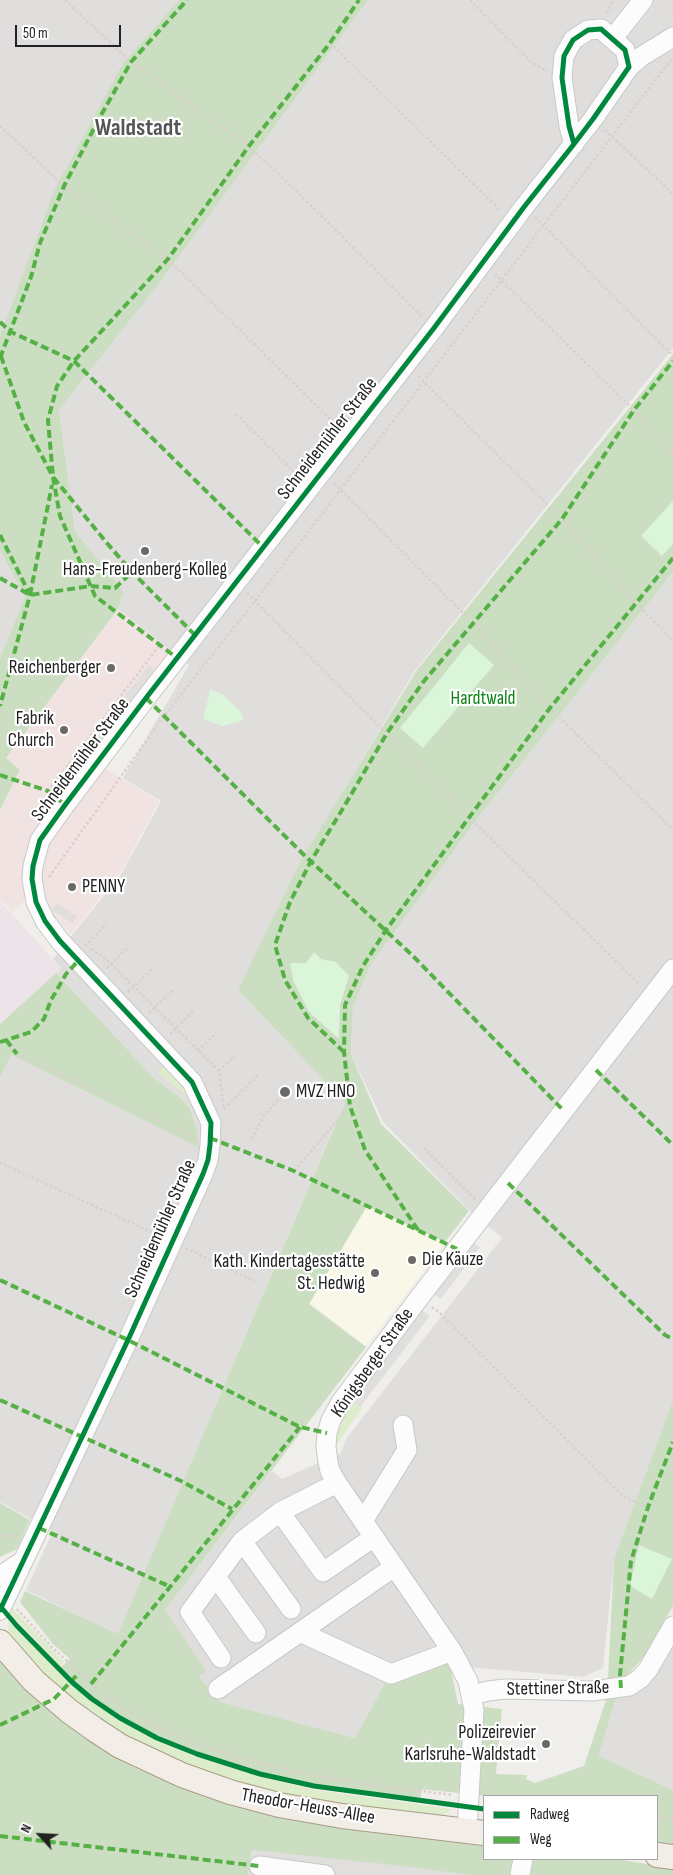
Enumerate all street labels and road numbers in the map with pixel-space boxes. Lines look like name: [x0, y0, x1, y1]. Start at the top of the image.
street label: Schneidemühler Straße: [273, 373, 383, 505]
street label: Schneidemühler Straße: [27, 694, 135, 826]
street label: Schneidemühler Straße: [120, 1156, 202, 1302]
street label: Königsberger Straße: [327, 1304, 419, 1422]
street label: Stettiner Straße: [506, 1677, 610, 1701]
street label: Theodor-Heuss-Allee: [239, 1784, 377, 1830]

